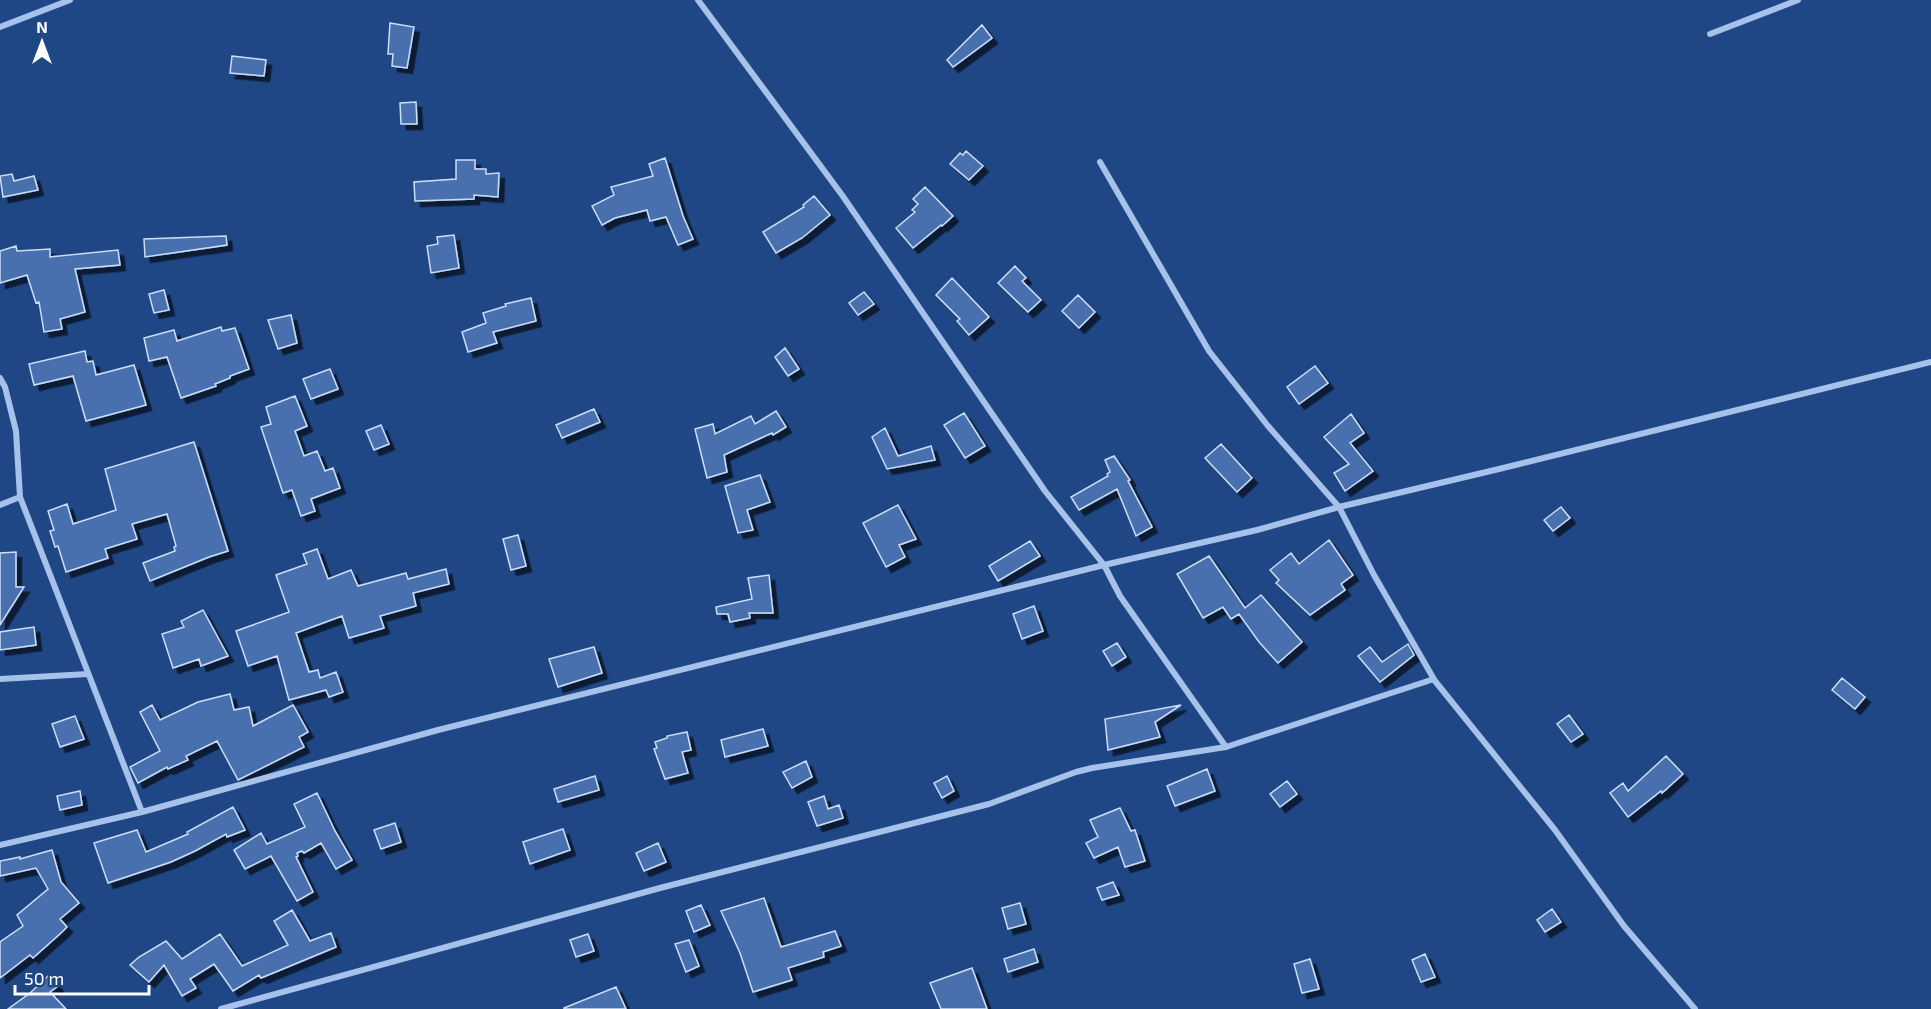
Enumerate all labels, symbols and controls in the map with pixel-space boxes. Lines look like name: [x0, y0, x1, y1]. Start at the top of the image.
north arrow: [12, 12, 72, 72]
text: N: [36, 17, 48, 36]
scale bar: [15, 958, 148, 996]
text: 50 m: [24, 967, 64, 989]

